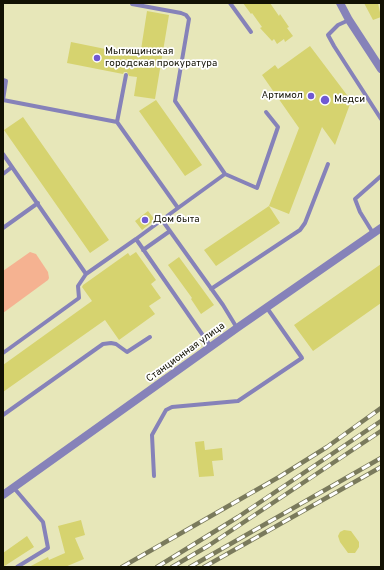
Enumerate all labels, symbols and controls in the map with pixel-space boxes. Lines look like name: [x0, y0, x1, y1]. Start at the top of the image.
place label: Мытищинская городская прокуратура: [105, 46, 217, 70]
marker: Мытищинская городская прокуратура: [92, 53, 102, 63]
place label: Артимол: [261, 90, 303, 102]
marker: Артимол: [306, 91, 316, 101]
marker: Медси: [319, 94, 331, 106]
place label: Медси: [334, 94, 365, 106]
place label: Дом быта: [153, 214, 200, 226]
marker: Дом быта: [140, 215, 150, 225]
street label: Станционная улица: [144, 321, 228, 385]

